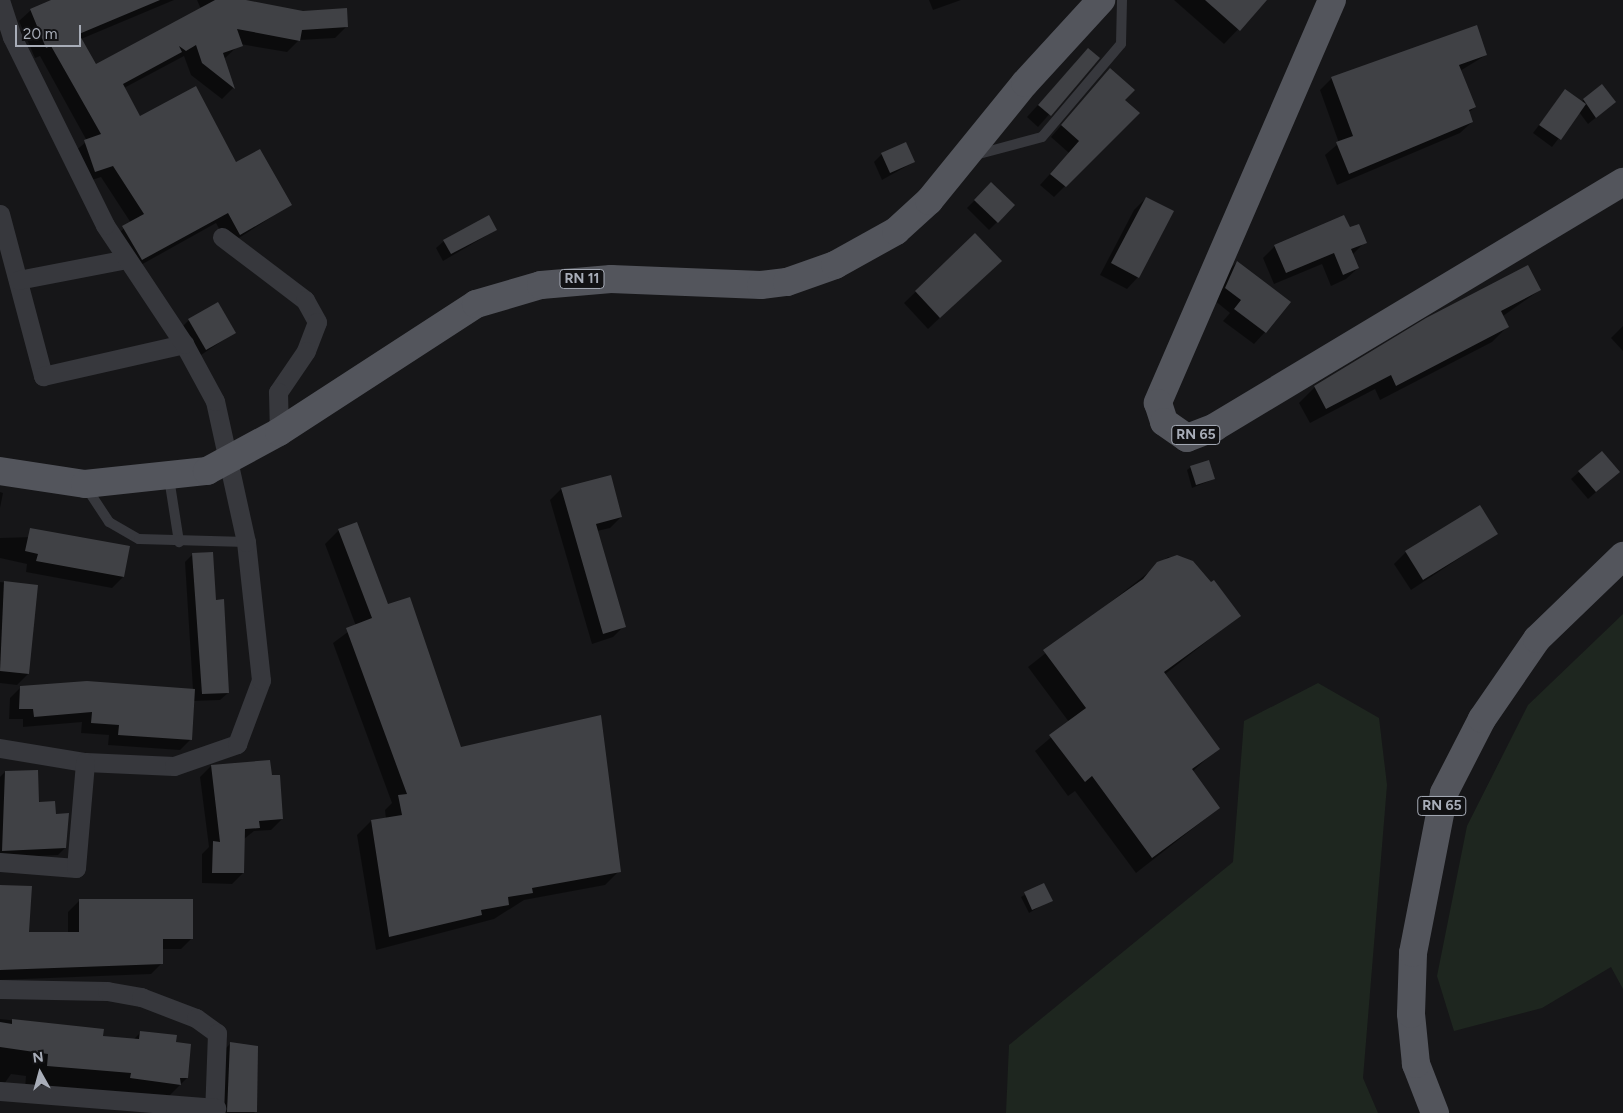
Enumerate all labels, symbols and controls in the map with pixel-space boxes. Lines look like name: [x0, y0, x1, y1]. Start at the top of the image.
scale bar: [18, 15, 84, 47]
text: 20 m: [23, 25, 57, 43]
road number: RN 11: [560, 268, 604, 290]
road number: RN 65: [1171, 424, 1221, 446]
road number: RN 65: [1417, 794, 1467, 818]
north arrow: [15, 1048, 65, 1098]
text: N: [32, 1049, 45, 1067]

